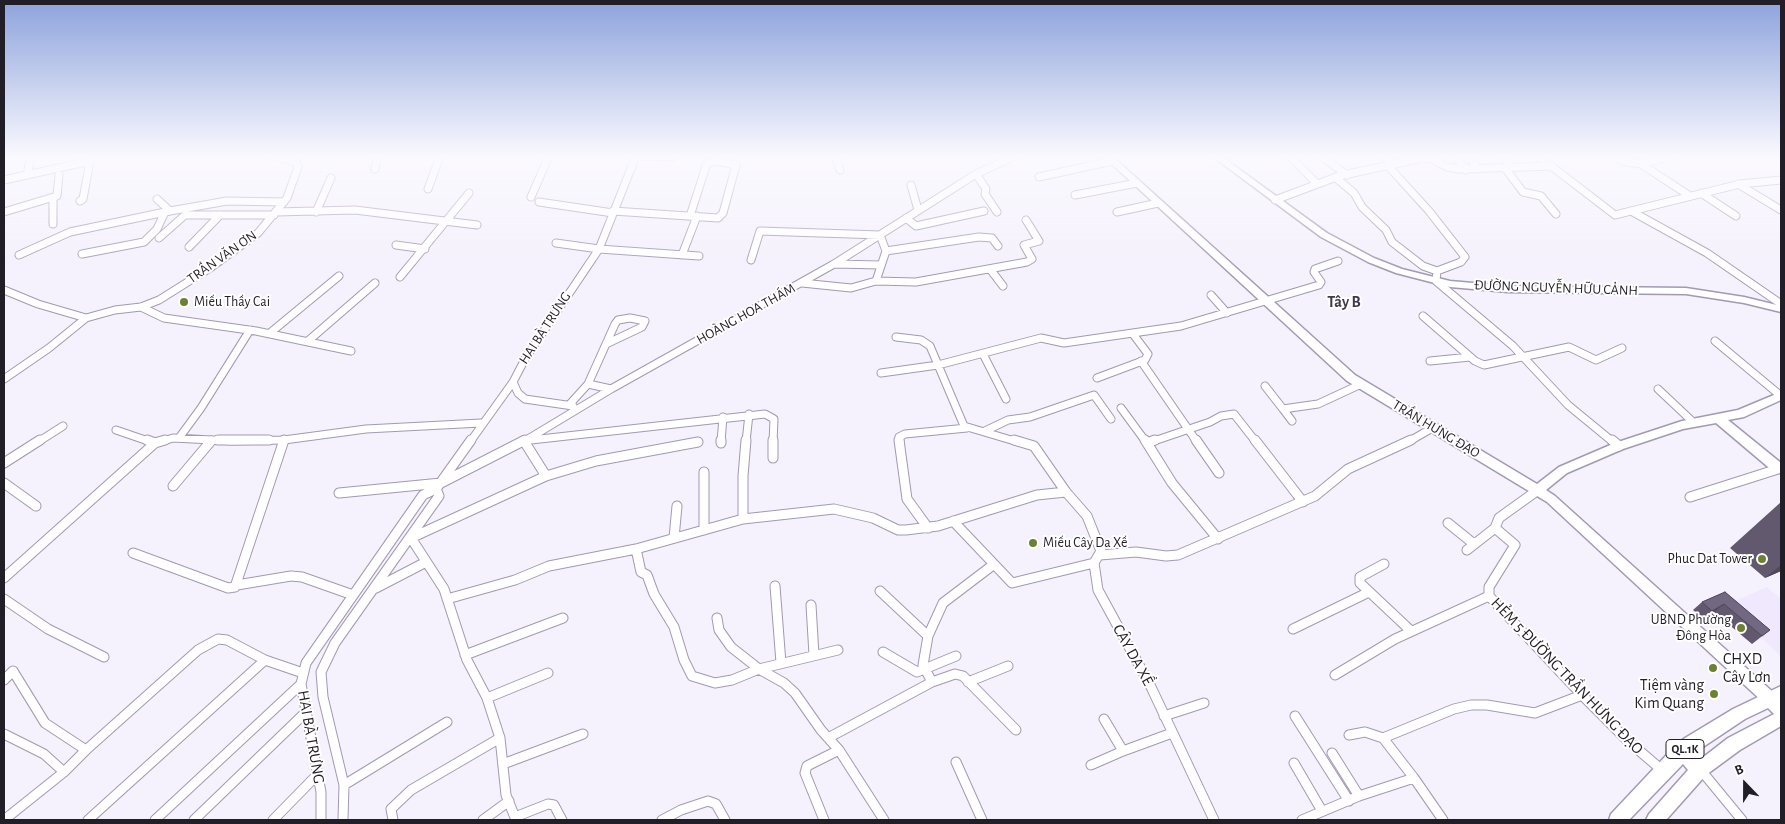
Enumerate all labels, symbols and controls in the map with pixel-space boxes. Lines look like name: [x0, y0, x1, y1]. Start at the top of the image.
street label: TRẦN VĂN ƠN: [184, 227, 260, 287]
street label: ĐƯỜNG NGUYỄN HỮU CẢNH: [1474, 277, 1638, 299]
street label: HOÀNG HOA THÁM: [694, 280, 798, 348]
street label: HAI BÀ TRƯNG: [515, 289, 575, 367]
district label: Tây B: [1327, 292, 1361, 312]
place label: Miếu Thầy Cai: [194, 294, 270, 310]
marker: Miếu Thầy Cai: [178, 296, 190, 308]
street label: TRẦN HƯNG ĐẠO: [1389, 396, 1483, 462]
place label: Miếu Cây Da Xề: [1043, 535, 1127, 551]
marker: Miếu Cây Da Xề: [1027, 537, 1039, 549]
place label: Phuc Dat Tower: [1667, 551, 1752, 567]
marker: Phuc Dat Tower: [1756, 553, 1768, 565]
street label: HẺM 5 ĐƯỜNG TRẦN HƯNG ĐẠO: [1487, 594, 1647, 758]
place label: UBND Phường Đông Hòa: [1651, 612, 1731, 644]
street label: CÂY DA XỀ: [1108, 621, 1158, 689]
marker: UBND Phường Đông Hòa: [1735, 622, 1747, 634]
place label: CHXD Cây Lơn: [1723, 649, 1771, 687]
marker: CHXD Cây Lơn: [1707, 662, 1719, 674]
place label: Tiệm vàng Kim Quang: [1634, 675, 1704, 713]
marker: Tiệm vàng Kim Quang: [1708, 688, 1720, 700]
street label: HAI BÀ TRƯNG: [293, 689, 329, 785]
road number: QL.1K: [1666, 740, 1704, 759]
north arrow: [1720, 759, 1770, 809]
text: B: [1733, 762, 1746, 778]

